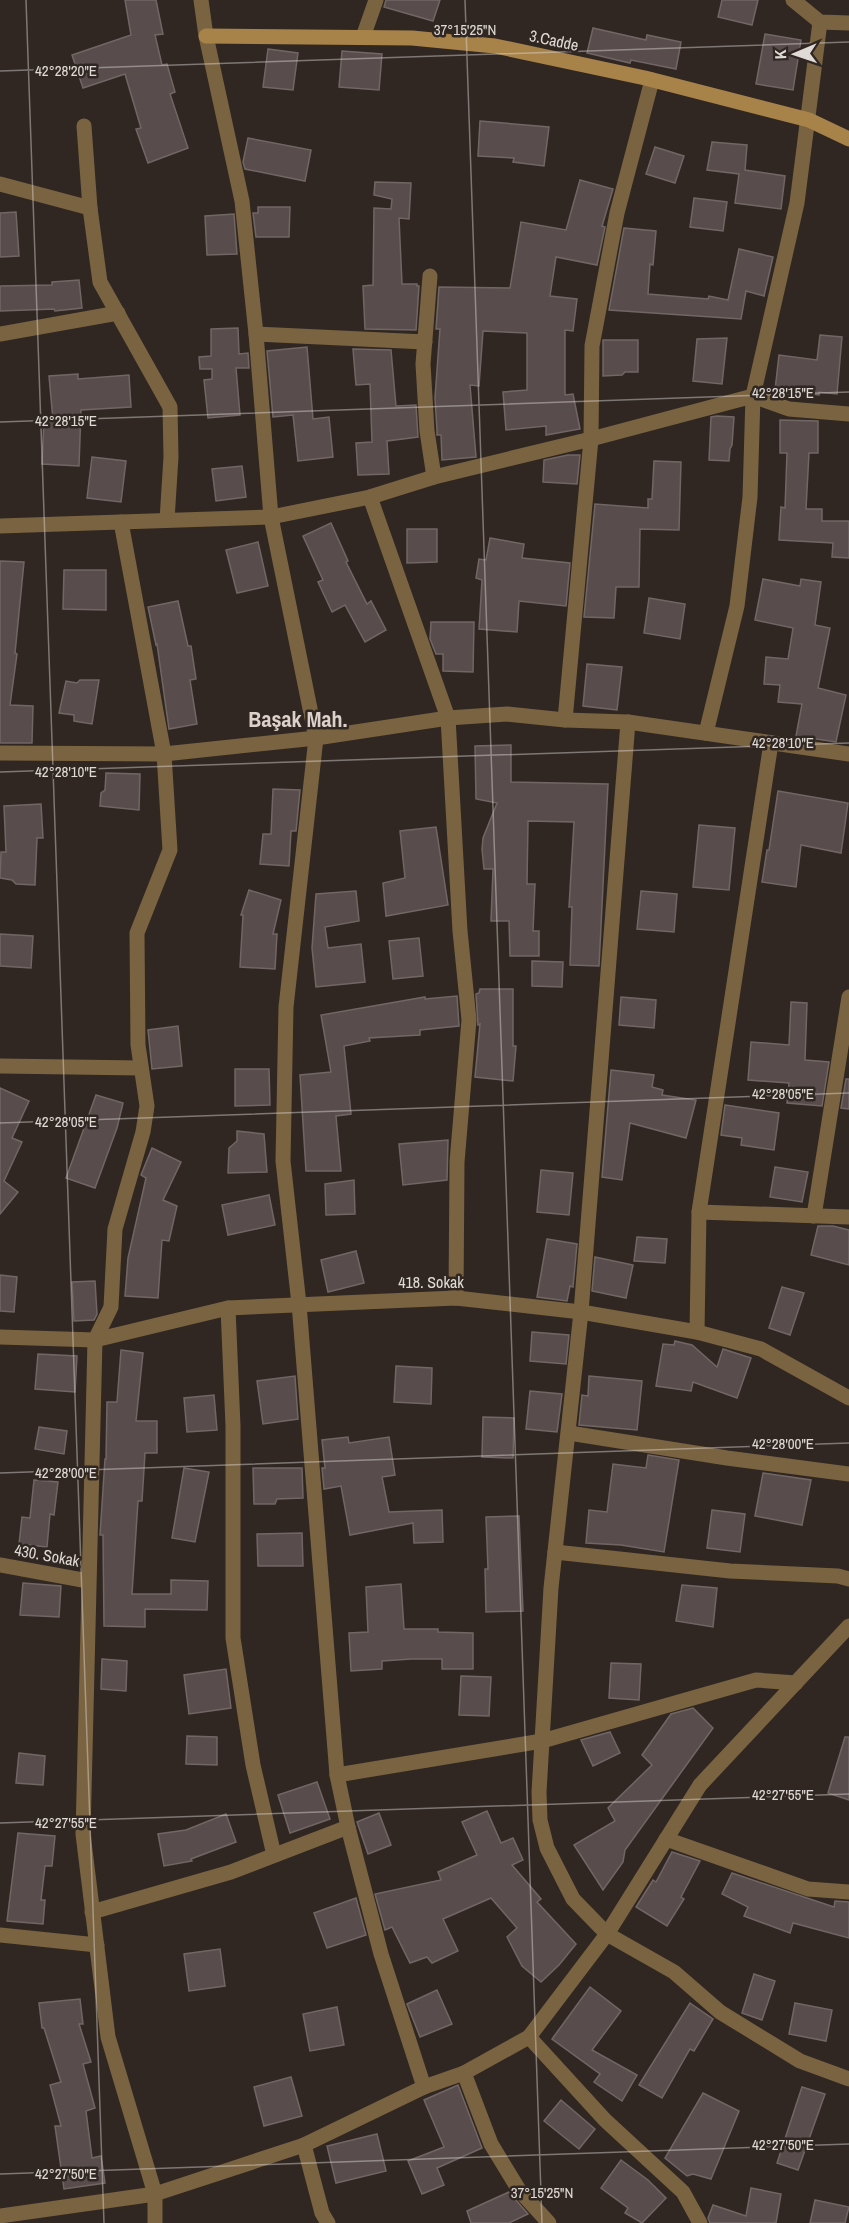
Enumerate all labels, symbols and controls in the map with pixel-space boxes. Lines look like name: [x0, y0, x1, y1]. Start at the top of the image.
text: 37°15'25"N: [434, 19, 496, 40]
street label: 3.Cadde: [527, 24, 581, 56]
north arrow: [765, 24, 825, 84]
text: K: [769, 49, 791, 60]
text: 42°28'20"E: [35, 60, 97, 81]
text: 42°28'15"E: [752, 382, 814, 403]
text: 42°28'15"E: [35, 410, 97, 431]
district label: Başak Mah.: [248, 704, 348, 734]
text: 42°28'10"E: [752, 732, 814, 753]
text: 42°28'10"E: [35, 761, 97, 782]
text: 42°28'05"E: [752, 1083, 814, 1104]
text: 42°28'05"E: [35, 1111, 97, 1132]
street label: 418. Sokak: [398, 1271, 464, 1293]
text: 42°28'00"E: [752, 1433, 814, 1454]
text: 42°28'00"E: [35, 1462, 97, 1483]
street label: 430. Sokak: [13, 1538, 82, 1572]
text: 42°27'55"E: [752, 1784, 814, 1805]
text: 42°27'55"E: [35, 1812, 97, 1833]
text: 42°27'50"E: [752, 2134, 814, 2155]
text: 42°27'50"E: [35, 2163, 97, 2184]
text: 37°15'25"N: [511, 2182, 573, 2203]

